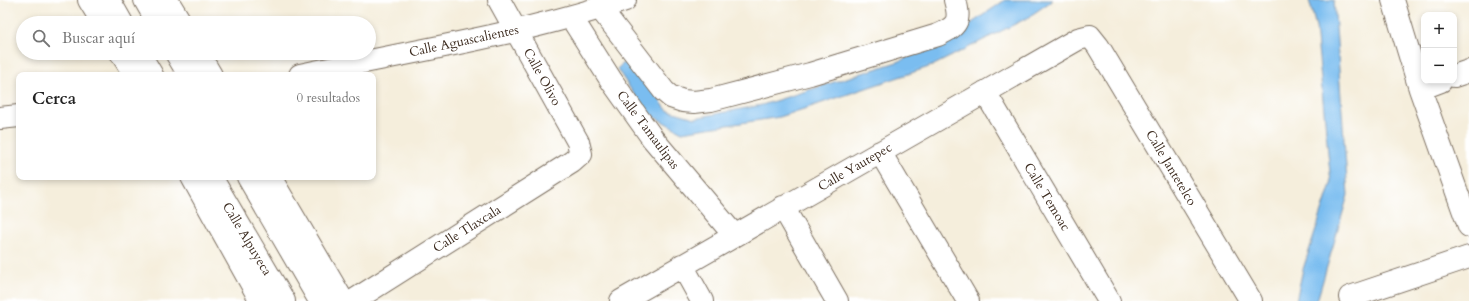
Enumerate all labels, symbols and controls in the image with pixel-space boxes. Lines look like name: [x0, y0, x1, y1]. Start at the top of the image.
map controls: [1421, 12, 1457, 84]
button: +: [1421, 12, 1457, 48]
search box: [16, 16, 376, 60]
street label: Calle Aguascalientes: [408, 21, 520, 61]
icon: search: [30, 27, 52, 49]
text: Buscar aquí: [62, 28, 135, 48]
street label: Calle Olivo: [519, 45, 565, 109]
button: −: [1421, 48, 1457, 84]
text: Cerca: [32, 87, 76, 110]
street label: Calle Tamaulipas: [612, 87, 684, 173]
text: 0 resultados: [296, 89, 360, 107]
street label: Calle Jantetelco: [1141, 127, 1201, 209]
street label: Calle Yautepec: [815, 138, 895, 195]
street label: Calle Temoac: [1020, 160, 1074, 235]
street label: Calle Alpuyeca: [218, 199, 276, 279]
street label: Calle Tlaxcala: [430, 201, 505, 257]

